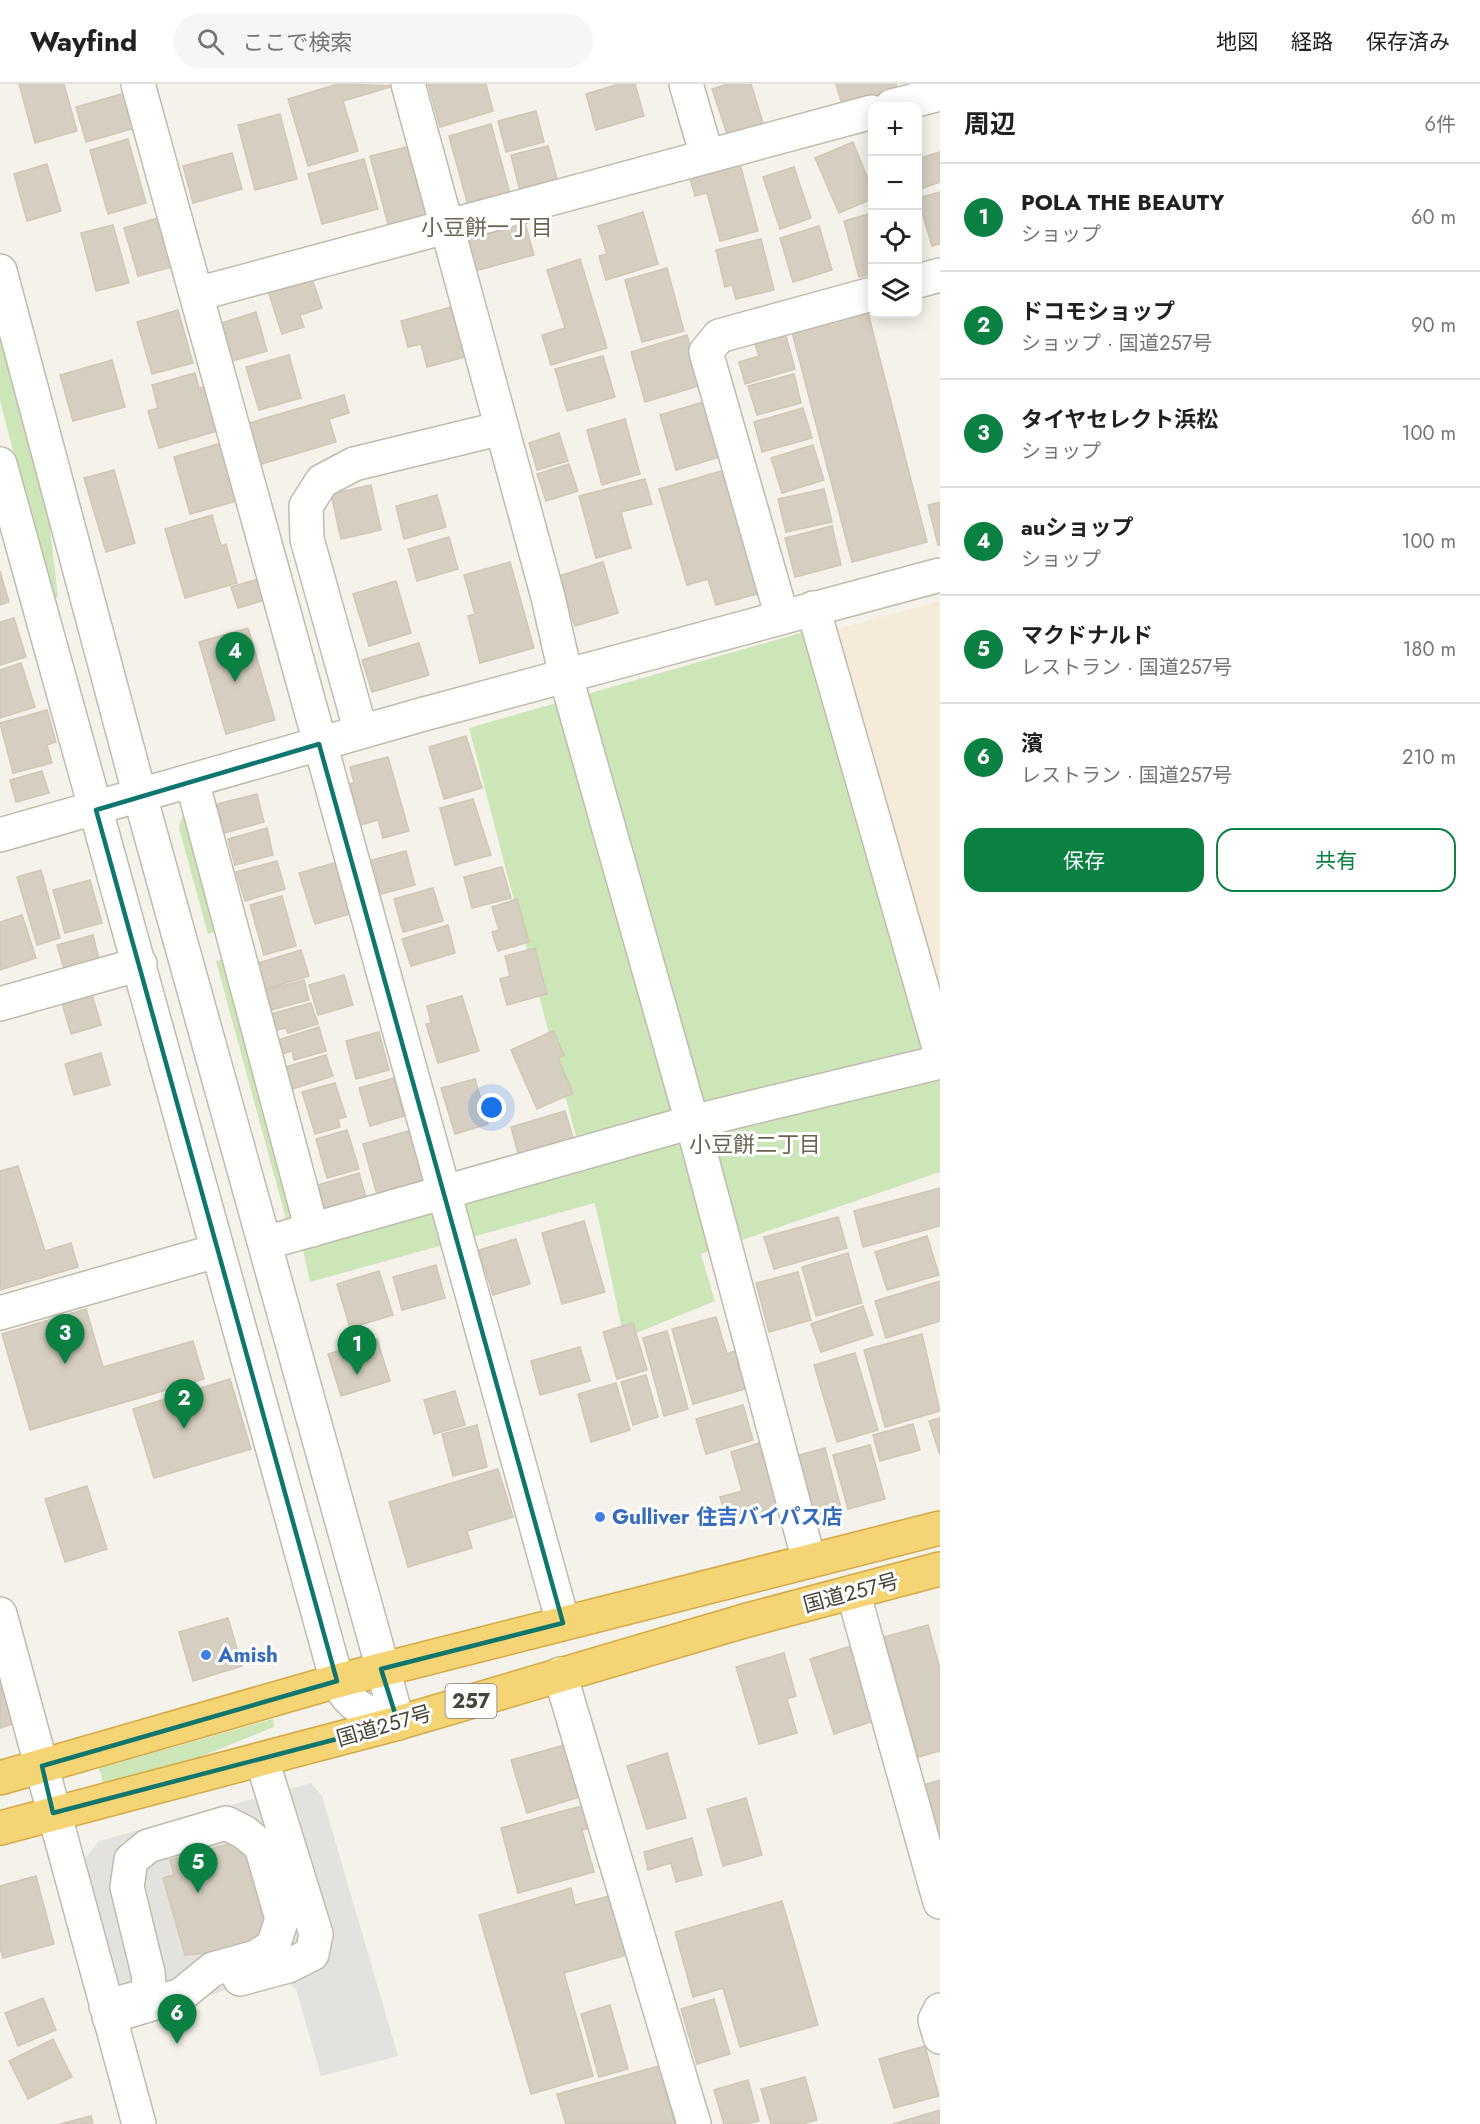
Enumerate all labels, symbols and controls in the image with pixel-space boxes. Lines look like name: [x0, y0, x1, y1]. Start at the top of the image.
search box: [173, 14, 593, 68]
text: Wayfind: [30, 21, 137, 62]
icon: search: [194, 25, 227, 58]
text: ここで検索: [242, 26, 352, 58]
text: 地図: [1216, 27, 1258, 57]
text: 経路: [1291, 27, 1333, 57]
text: 保存済み: [1366, 27, 1450, 57]
map controls: [868, 102, 922, 318]
button: +: [868, 102, 922, 156]
text: 周辺: [964, 105, 1016, 143]
text: 6件: [1424, 110, 1456, 139]
button: −: [868, 156, 922, 210]
text: POLA THE BEAUTY: [1021, 186, 1224, 218]
text: 1: [978, 203, 989, 232]
text: 60 m: [1411, 203, 1456, 232]
button: locate: [868, 210, 922, 264]
district label: 小豆餅一丁目: [421, 211, 553, 243]
text: ショップ: [1021, 220, 1101, 249]
button: layers: [868, 264, 922, 318]
text: ドコモショップ: [1021, 295, 1175, 327]
text: 2: [977, 311, 990, 340]
text: 90 m: [1411, 311, 1456, 340]
text: ショップ · 国道257号: [1021, 329, 1212, 358]
text: タイヤセレクト浜松: [1021, 403, 1218, 435]
text: 3: [977, 419, 990, 448]
text: 100 m: [1401, 419, 1456, 448]
text: ショップ: [1021, 437, 1101, 466]
text: auショップ: [1021, 511, 1134, 543]
text: 4: [977, 527, 990, 556]
text: 100 m: [1401, 527, 1456, 556]
text: ショップ: [1021, 545, 1101, 574]
text: マクドナルド: [1021, 619, 1153, 651]
pin: 4: [216, 632, 254, 682]
text: 5: [977, 635, 990, 664]
text: 180 m: [1402, 635, 1456, 664]
text: レストラン · 国道257号: [1021, 653, 1232, 682]
text: 濱: [1021, 727, 1043, 759]
text: 6: [977, 743, 990, 772]
text: 210 m: [1402, 743, 1456, 772]
text: レストラン · 国道257号: [1021, 761, 1232, 790]
button: 保存: [964, 828, 1204, 892]
button: 共有: [1216, 828, 1456, 892]
your location: [477, 1093, 506, 1122]
district label: 小豆餅二丁目: [689, 1128, 821, 1160]
pin: 3: [46, 1314, 84, 1364]
pin: 1: [338, 1326, 376, 1375]
pin: 2: [164, 1380, 204, 1429]
place label: Gulliver 住吉バイパス店: [612, 1502, 843, 1532]
marker: Gulliver 住吉バイパス店: [593, 1510, 607, 1524]
street label: 国道257号: [800, 1566, 902, 1620]
place label: Amish: [217, 1640, 278, 1670]
marker: Amish: [199, 1648, 213, 1662]
road number: 257: [446, 1684, 496, 1718]
street label: 国道257号: [333, 1698, 435, 1754]
pin: 5: [178, 1844, 218, 1893]
pin: 6: [158, 1994, 196, 2044]

